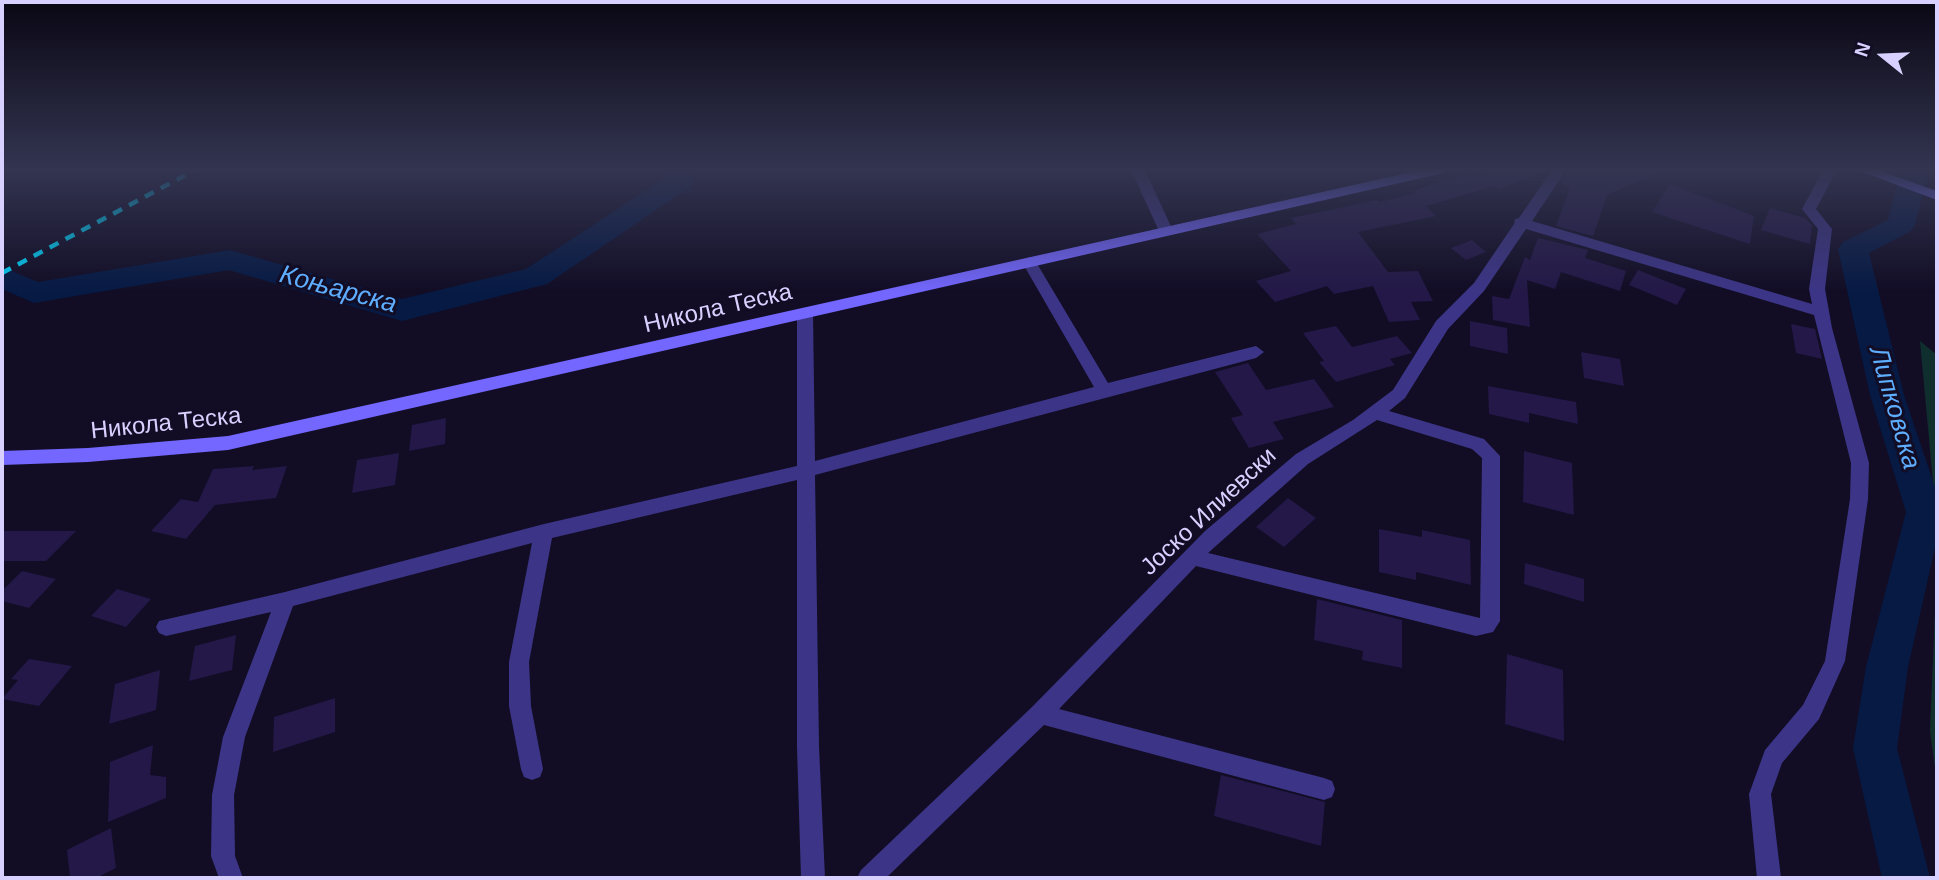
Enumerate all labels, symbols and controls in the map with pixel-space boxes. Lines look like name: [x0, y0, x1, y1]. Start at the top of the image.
north arrow: [1848, 21, 1918, 91]
text: N: [1850, 40, 1875, 59]
water label: Коњарска: [276, 259, 400, 321]
street label: Никола Теска: [641, 278, 795, 340]
water label: Липковска: [1862, 343, 1926, 473]
street label: Никола Теска: [89, 402, 243, 446]
street label: Јоско Илиевски: [1135, 442, 1283, 582]

